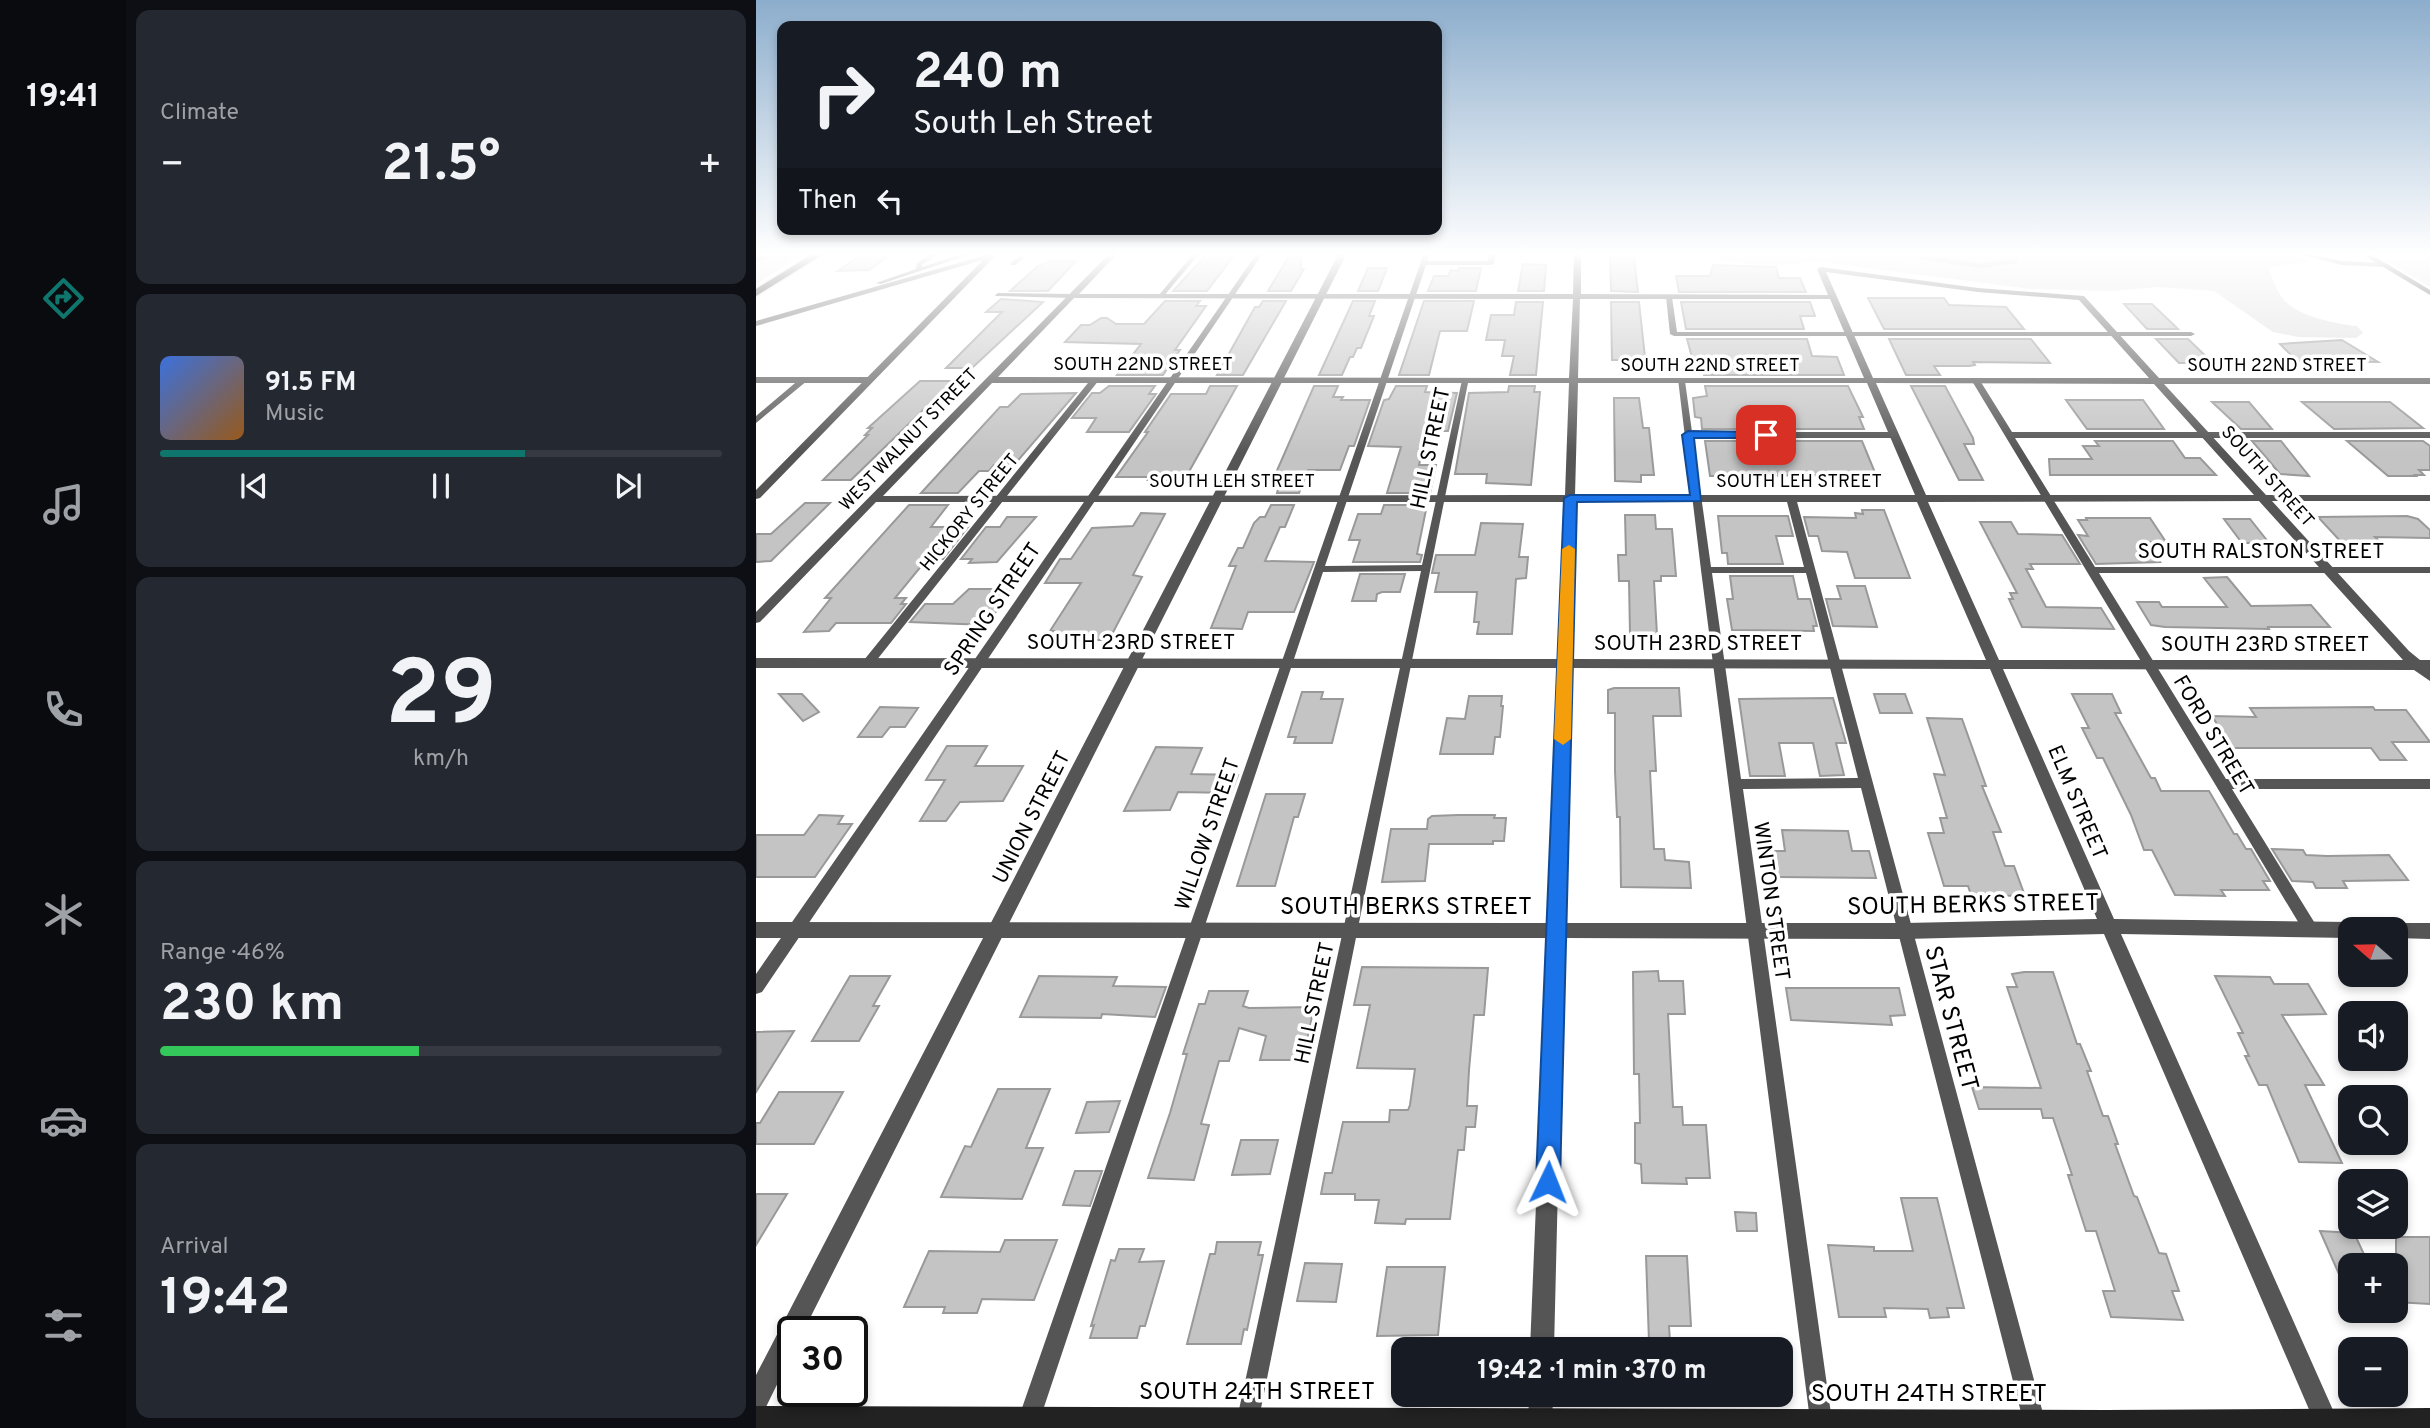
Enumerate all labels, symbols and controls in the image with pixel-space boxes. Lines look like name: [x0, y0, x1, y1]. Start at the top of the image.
text: 240 m: [913, 44, 1062, 106]
icon: right: [798, 49, 889, 140]
text: 19:41: [26, 78, 100, 118]
text: Climate: [160, 99, 239, 128]
text: South Leh Street: [913, 105, 1153, 145]
text: 21.5°: [382, 133, 500, 199]
text: −: [160, 142, 185, 191]
text: +: [697, 142, 722, 191]
icon: left: [871, 182, 909, 220]
text: Then: [798, 185, 857, 218]
icon: directions: [39, 274, 88, 323]
street label: SOUTH 22ND STREET: [1053, 354, 1233, 377]
street label: SOUTH 22ND STREET: [1620, 355, 1800, 378]
street label: SOUTH 22ND STREET: [2187, 355, 2367, 378]
street label: WEST WALNUT STREET: [835, 364, 983, 516]
text: 91.5 FM: [265, 367, 356, 400]
street label: HILL STREET: [1405, 385, 1458, 512]
text: Music: [265, 400, 325, 429]
pin: [1736, 405, 1796, 465]
icon: arrive: [1747, 416, 1785, 454]
street label: SOUTH STREET: [2215, 422, 2318, 532]
street label: HICKORY STREET: [916, 449, 1025, 576]
icon: previous: [235, 467, 273, 505]
icon: pause: [422, 467, 460, 505]
icon: next: [609, 467, 647, 505]
street label: SOUTH LEH STREET: [1149, 471, 1315, 494]
street label: SOUTH LEH STREET: [1716, 471, 1882, 494]
icon: music: [39, 480, 88, 529]
street label: SPRING STREET: [939, 538, 1048, 682]
street label: SOUTH RALSTON STREET: [2137, 539, 2385, 566]
street label: SOUTH 23RD STREET: [1027, 630, 1235, 657]
street label: SOUTH 23RD STREET: [1594, 631, 1802, 658]
street label: SOUTH 23RD STREET: [2161, 632, 2369, 659]
text: 29: [385, 642, 497, 757]
street label: FORD STREET: [2166, 671, 2259, 801]
icon: phone: [39, 685, 88, 734]
street label: ELM STREET: [2040, 741, 2113, 864]
text: km/h: [413, 745, 469, 774]
street label: UNION STREET: [987, 747, 1077, 889]
street label: WILLOW STREET: [1170, 755, 1247, 914]
street label: WINTON STREET: [1746, 820, 1795, 982]
street label: SOUTH BERKS STREET: [1847, 889, 2099, 923]
icon: climate: [39, 890, 88, 939]
street label: SOUTH BERKS STREET: [1280, 893, 1532, 923]
north arrow: [2338, 917, 2408, 987]
map controls: [2338, 917, 2408, 1407]
text: Range · 46%: [160, 939, 285, 968]
street label: HILL STREET: [1289, 940, 1342, 1067]
street label: STAR STREET: [1916, 943, 1984, 1094]
text: 230 km: [160, 973, 344, 1039]
button: sound: [2338, 1001, 2408, 1071]
button: search: [2338, 1085, 2408, 1155]
icon: car: [39, 1096, 88, 1145]
position arrow: [1511, 1145, 1585, 1219]
button: layers: [2338, 1169, 2408, 1239]
text: Arrival: [160, 1233, 229, 1262]
button: +: [2338, 1253, 2408, 1323]
text: 19:42: [160, 1267, 291, 1333]
icon: filters: [39, 1301, 88, 1350]
speed limit sign: 30: [777, 1316, 868, 1407]
button: −: [2338, 1337, 2408, 1407]
text: 19:42 · 1 min · 370 m: [1477, 1355, 1707, 1388]
street label: SOUTH 24TH STREET: [1139, 1378, 1375, 1408]
street label: SOUTH 24TH STREET: [1811, 1380, 2047, 1410]

